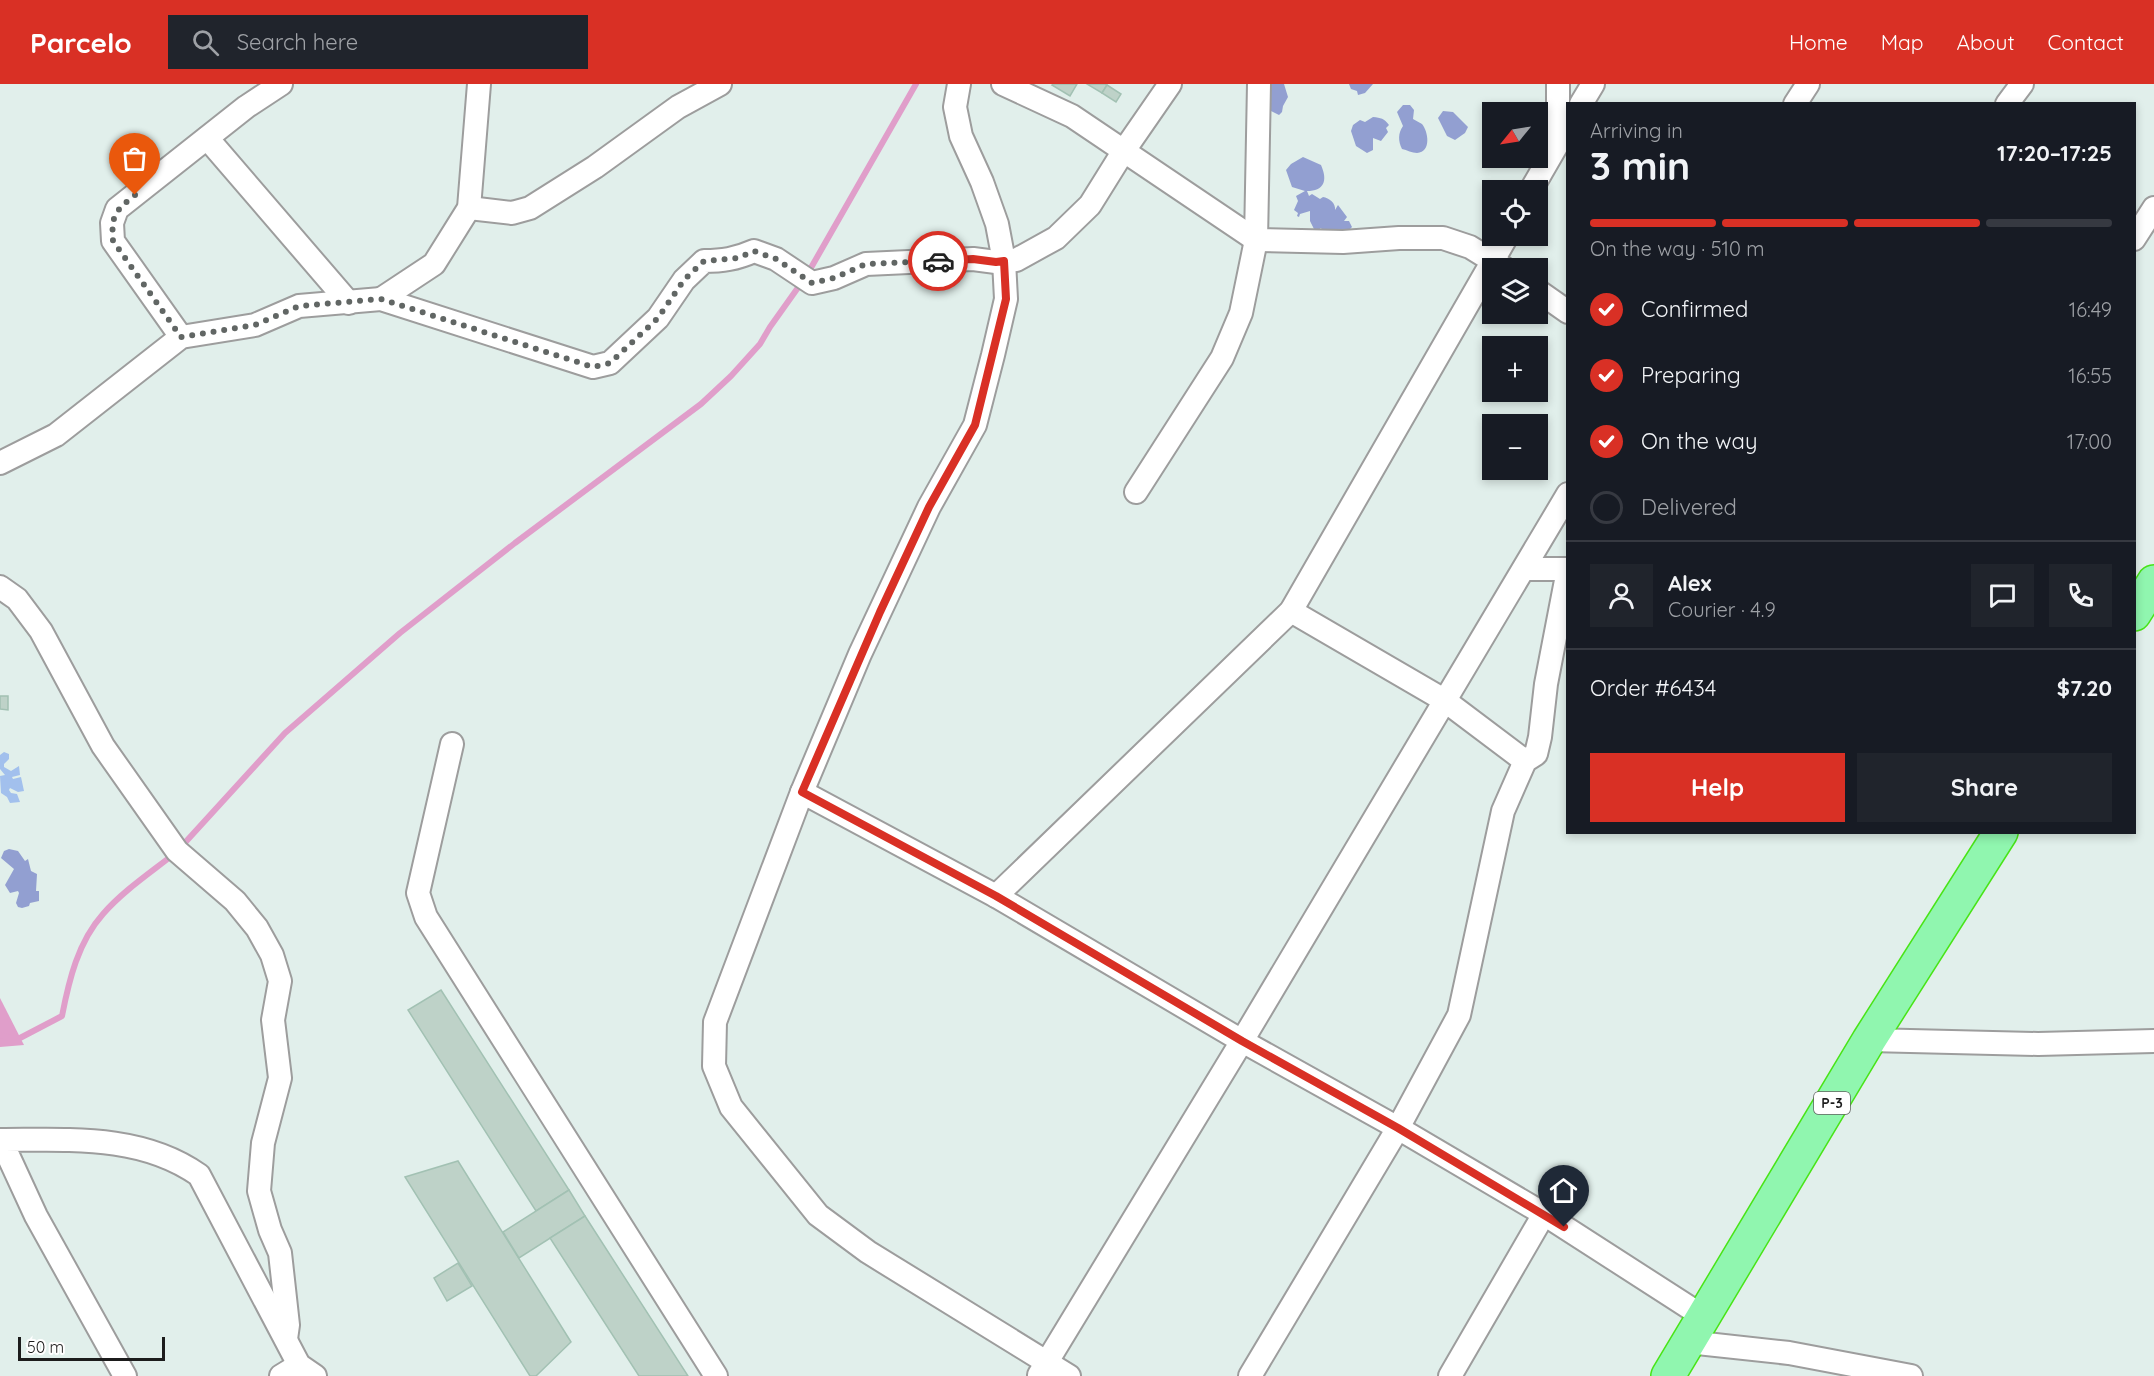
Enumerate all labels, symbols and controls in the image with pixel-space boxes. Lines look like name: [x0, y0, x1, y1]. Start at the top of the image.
search box: [168, 15, 588, 69]
text: Parcelo: [30, 25, 132, 60]
icon: search: [189, 26, 222, 59]
text: Search here: [237, 28, 358, 56]
text: Home: [1789, 29, 1848, 55]
text: Map: [1881, 29, 1924, 55]
text: About: [1957, 29, 2015, 55]
text: Contact: [2048, 29, 2124, 55]
north arrow: [1482, 102, 1548, 168]
map controls: [1482, 102, 1548, 480]
text: Arriving in: [1590, 118, 1683, 143]
pin: [109, 133, 160, 195]
text: 17:20–17:25: [1997, 139, 2112, 167]
text: 3 min: [1590, 141, 1690, 190]
icon: bag: [118, 142, 151, 175]
button: locate: [1482, 180, 1548, 246]
courier: [908, 231, 968, 291]
text: On the way · 510 m: [1590, 236, 1765, 261]
icon: car: [922, 245, 955, 278]
button: layers: [1482, 258, 1548, 324]
icon: check: [1590, 293, 1623, 326]
text: Confirmed: [1641, 295, 1748, 323]
text: 16:49: [2069, 297, 2112, 322]
button: +: [1482, 336, 1548, 402]
icon: check: [1590, 359, 1623, 392]
text: Preparing: [1641, 361, 1741, 389]
text: 16:55: [2068, 363, 2112, 388]
button: −: [1482, 414, 1548, 480]
icon: check: [1590, 425, 1623, 458]
text: On the way: [1641, 427, 1757, 455]
text: 17:00: [2067, 429, 2112, 454]
text: Delivered: [1641, 493, 1737, 521]
button: person: [1590, 564, 1653, 627]
button: chat: [1971, 564, 2034, 627]
button: phone: [2049, 564, 2112, 627]
text: Alex: [1668, 569, 1711, 597]
text: Courier · 4.9: [1668, 597, 1776, 622]
text: Order #6434: [1590, 674, 1716, 702]
text: $7.20: [2057, 674, 2112, 702]
button: Help: [1590, 753, 1845, 822]
button: Share: [1857, 753, 2112, 822]
road number: P-3: [1814, 1092, 1850, 1114]
pin: [1538, 1165, 1589, 1227]
icon: home: [1547, 1174, 1580, 1207]
scale bar: [18, 1334, 165, 1362]
text: 50 m: [27, 1337, 64, 1357]

